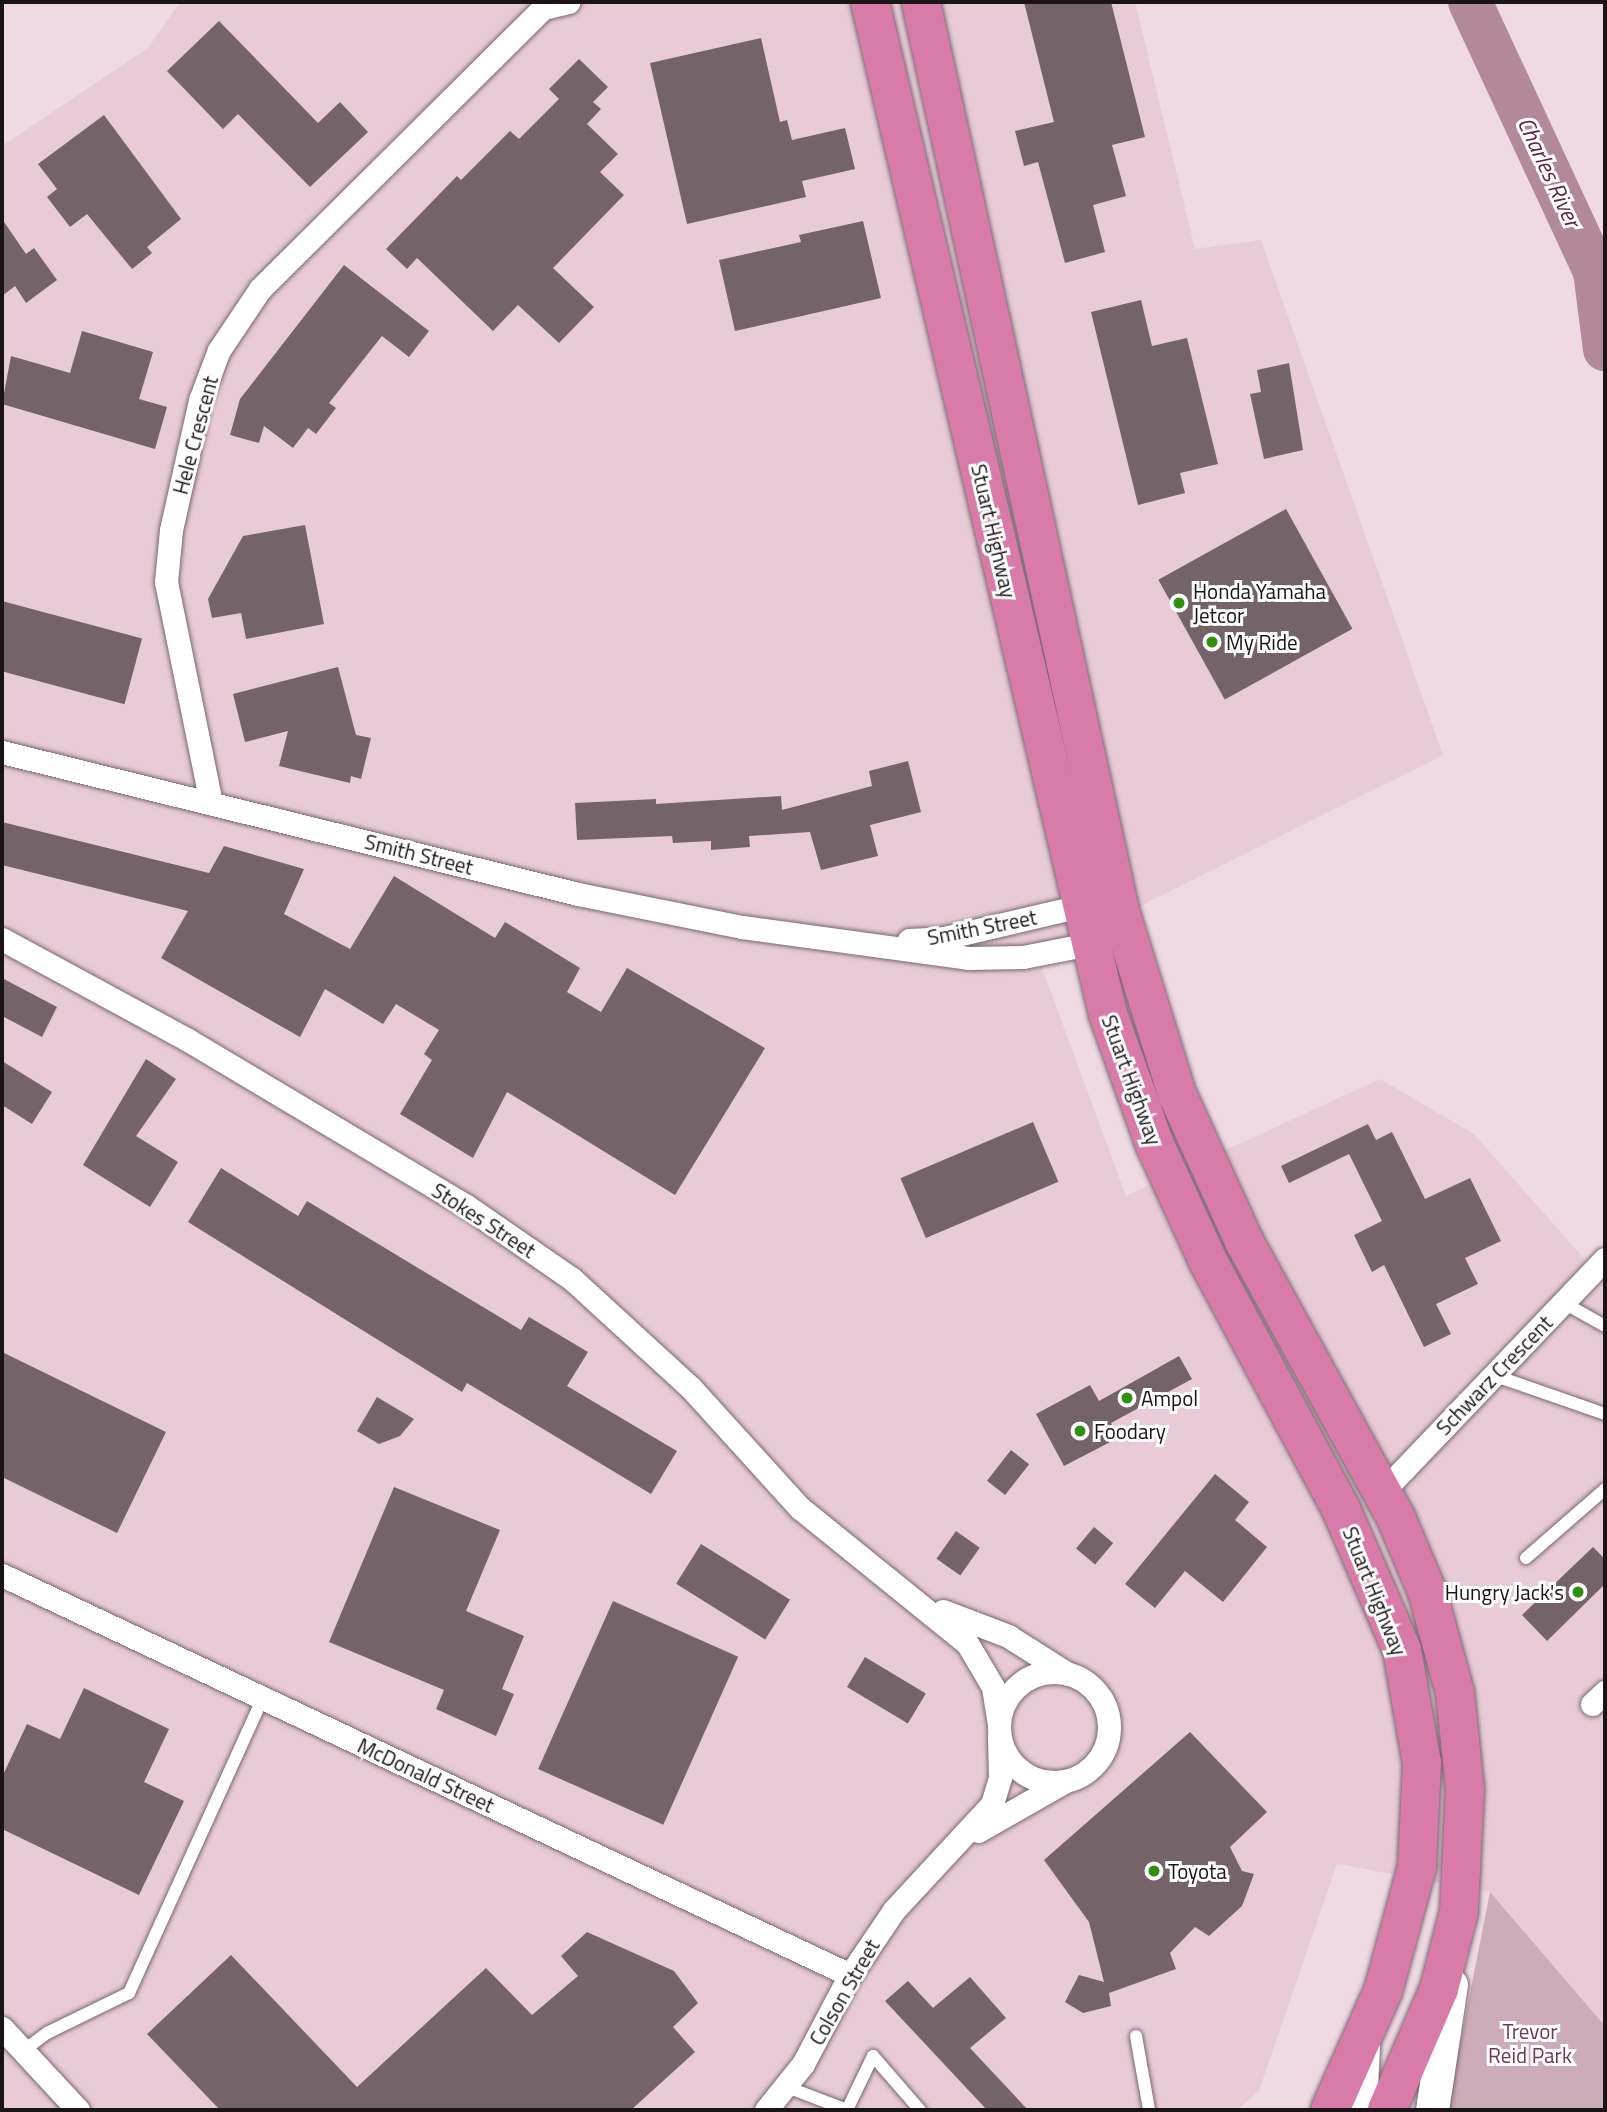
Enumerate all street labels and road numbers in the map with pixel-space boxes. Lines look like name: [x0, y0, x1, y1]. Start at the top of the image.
street label: Hele Crescent: [167, 373, 223, 497]
street label: Stuart Highway: [966, 462, 1022, 600]
street label: Smith Street: [362, 828, 476, 880]
street label: Smith Street: [925, 904, 1039, 950]
street label: Stuart Highway: [1097, 1011, 1167, 1149]
street label: Stokes Street: [427, 1177, 541, 1263]
street label: Schwarz Crescent: [1431, 1310, 1557, 1440]
street label: Stuart Highway: [1338, 1523, 1412, 1659]
street label: McDonald Street: [354, 1732, 498, 1818]
street label: Colson Street: [804, 1935, 884, 2049]

